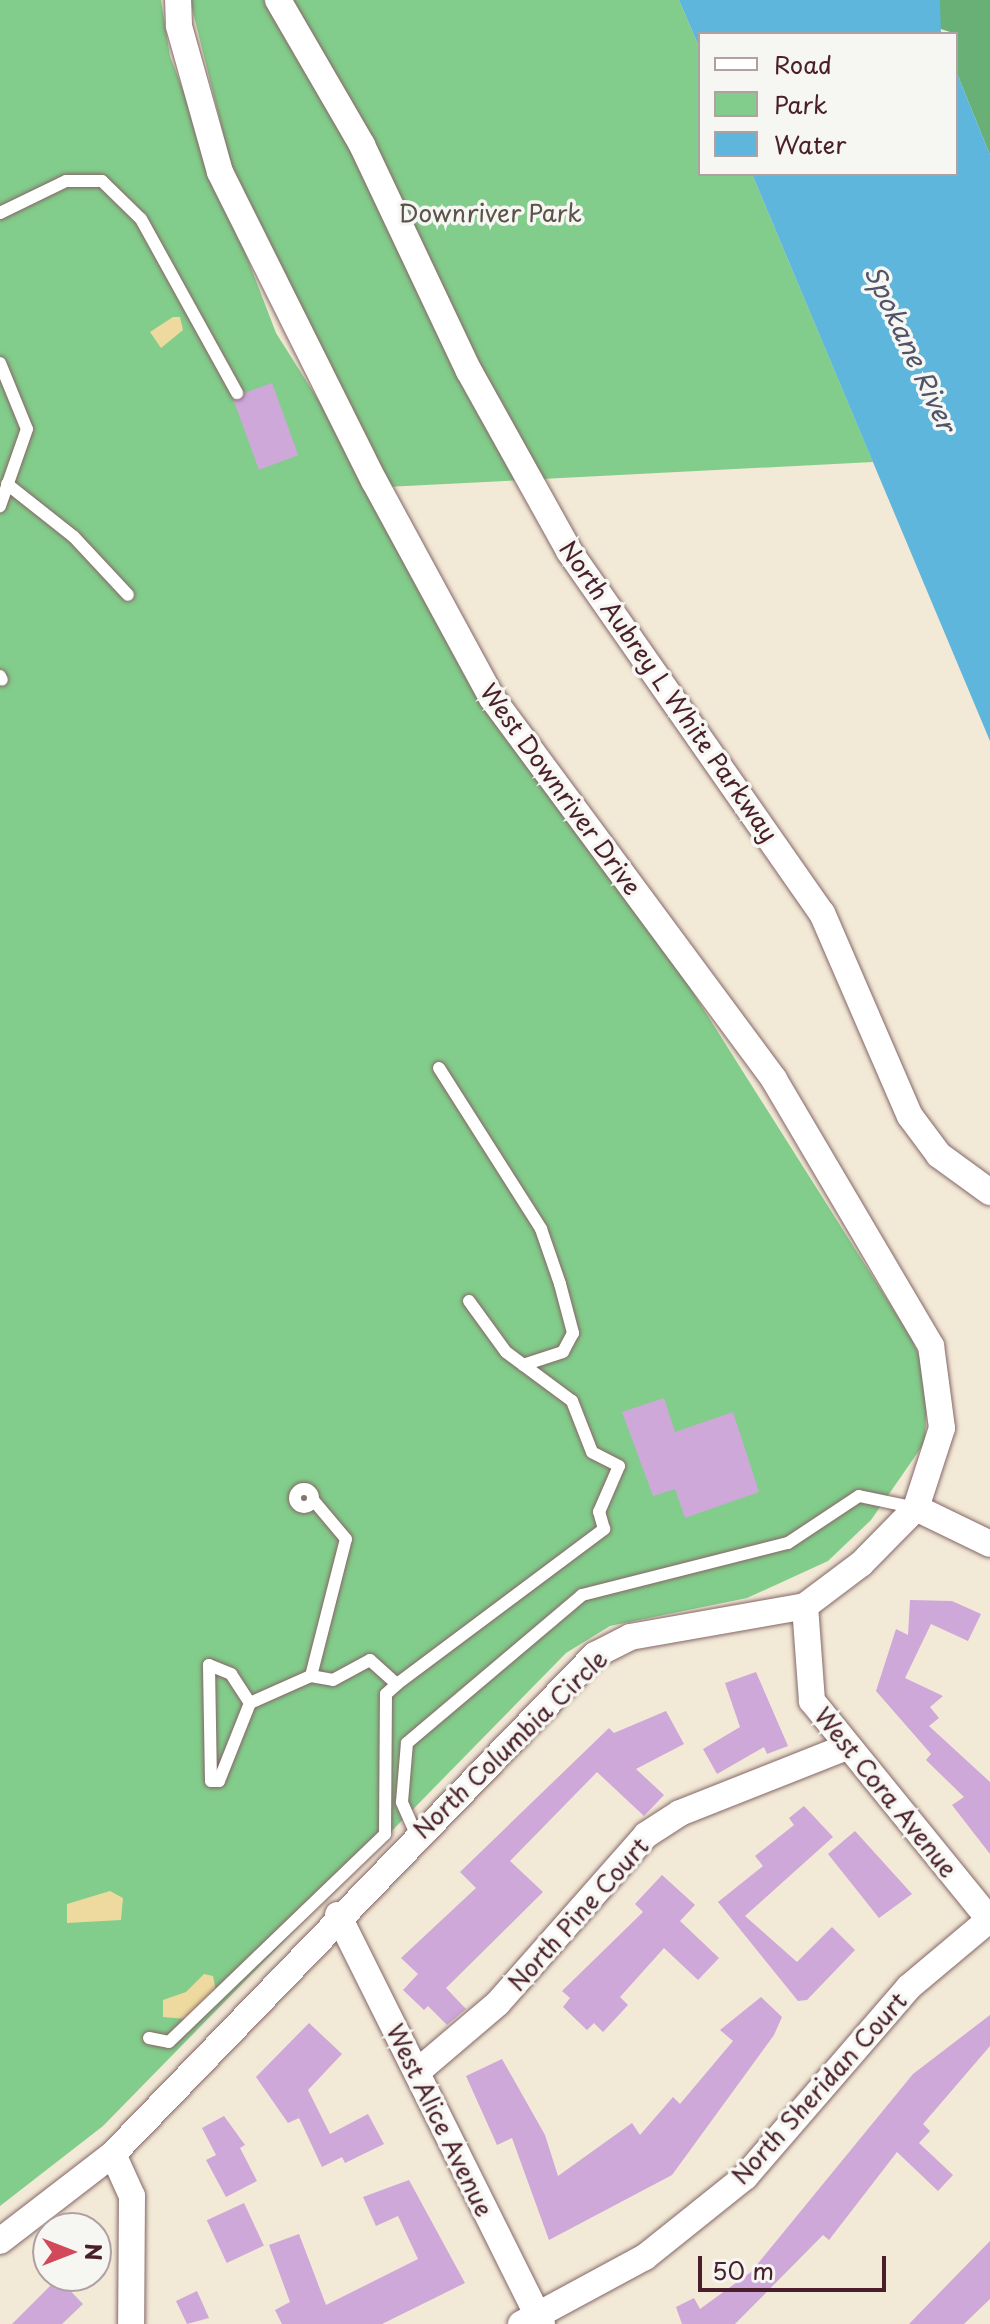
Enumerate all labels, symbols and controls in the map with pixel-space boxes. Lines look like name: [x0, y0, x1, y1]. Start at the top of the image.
legend: [698, 32, 958, 176]
text: Road: [774, 46, 832, 82]
text: Park: [774, 86, 828, 122]
text: Water: [774, 126, 846, 162]
park label: Downriver Park: [398, 199, 582, 227]
water label: Spokane River: [859, 260, 963, 436]
street label: North Aubrey L White Parkway: [553, 534, 785, 848]
street label: West Downriver Drive: [474, 677, 648, 901]
street label: North Columbia Circle: [407, 1643, 613, 1845]
street label: West Cora Avenue: [809, 1701, 963, 1883]
street label: North Pine Court: [501, 1831, 655, 1997]
street label: North Sheridan Court: [724, 1985, 914, 2191]
street label: West Alice Avenue: [381, 2019, 499, 2221]
north arrow: [32, 2212, 112, 2292]
scale bar: [702, 2240, 890, 2290]
text: N: [78, 2243, 111, 2261]
text: 50 m: [712, 2252, 774, 2288]

